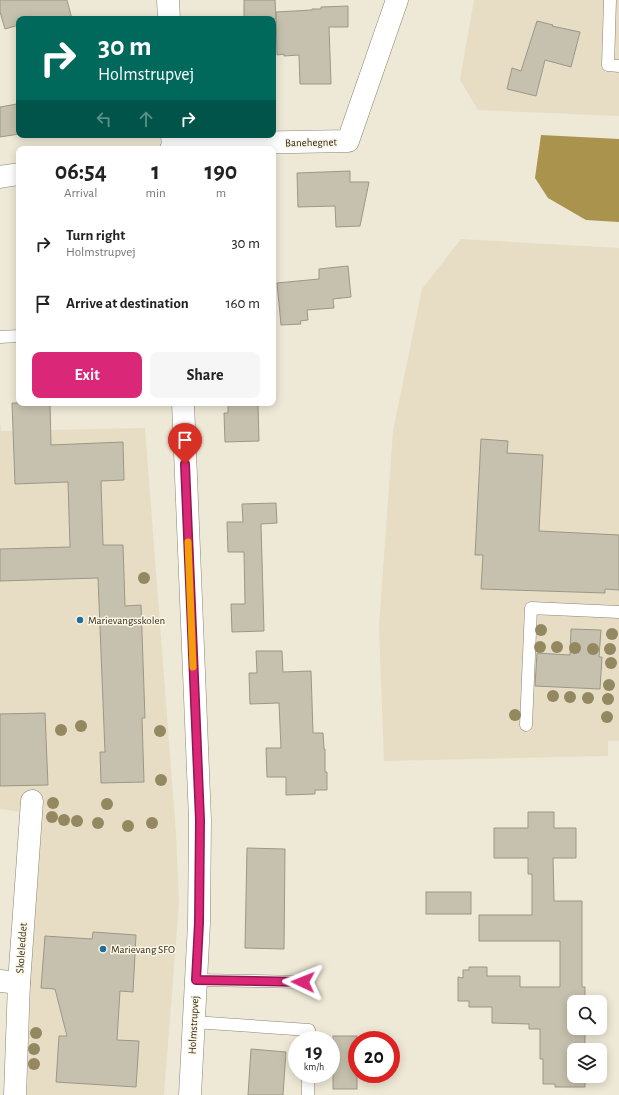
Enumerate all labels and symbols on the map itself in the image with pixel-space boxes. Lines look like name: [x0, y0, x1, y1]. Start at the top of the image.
street label: Banehegnet: [285, 137, 338, 148]
pin: [168, 423, 202, 464]
marker: Marievangsskolen: [75, 615, 85, 625]
place label: Marievangsskolen: [88, 615, 165, 626]
street label: Skoleleddet: [14, 922, 29, 974]
marker: Marievang SFO: [98, 944, 108, 954]
place label: Marievang SFO: [111, 944, 175, 955]
position arrow: [282, 961, 324, 1003]
street label: Holmstrupvej: [186, 995, 201, 1055]
speed limit sign: 20: [348, 1031, 400, 1083]

